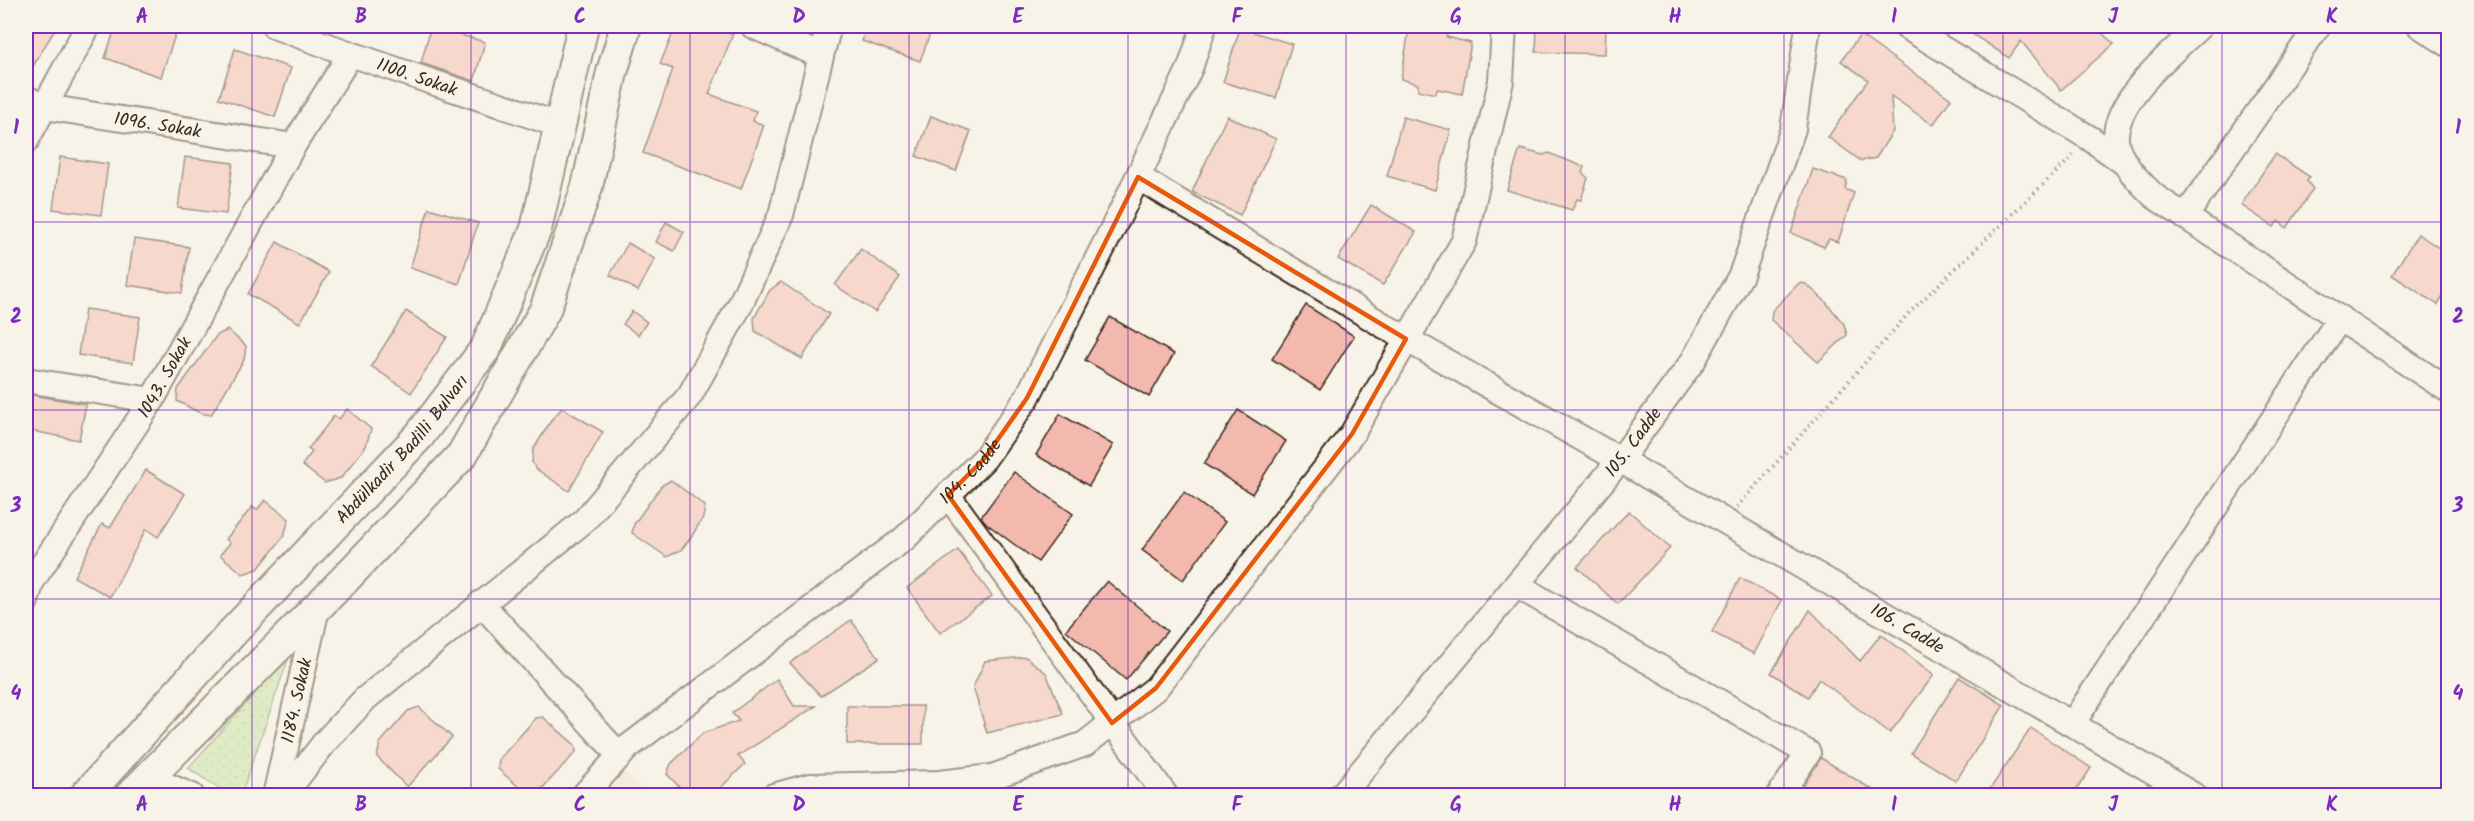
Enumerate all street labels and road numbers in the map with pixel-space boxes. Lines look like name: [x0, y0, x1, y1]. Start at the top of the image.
street label: 1100. Sokak: [372, 51, 462, 106]
street label: 1096. Sokak: [112, 105, 204, 147]
street label: 1043. Sokak: [131, 331, 201, 424]
street label: Abdülkadir Badilli Bulvarı: [329, 369, 477, 531]
street label: 105. Cadde: [1598, 402, 1670, 484]
street label: 104. Cadde: [933, 433, 1010, 512]
street label: 106. Cadde: [1864, 596, 1949, 662]
street label: 1184. Sokak: [274, 655, 322, 746]

